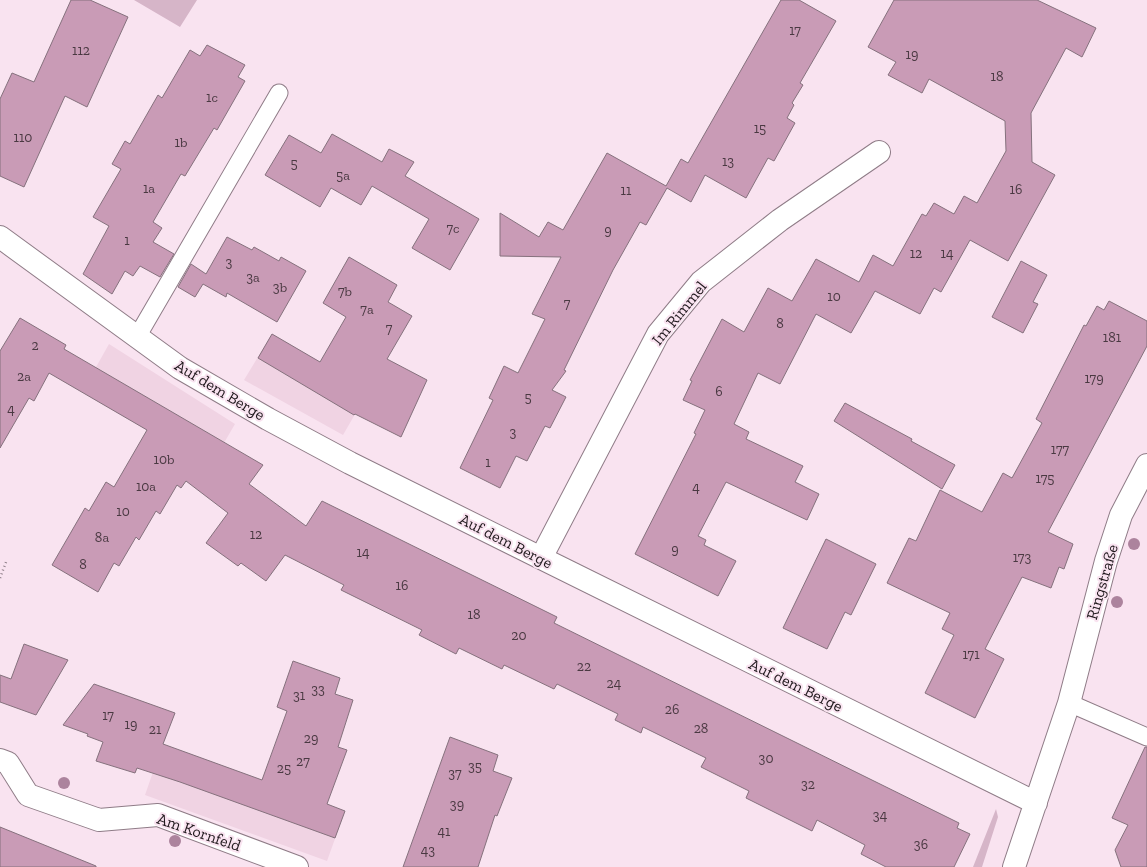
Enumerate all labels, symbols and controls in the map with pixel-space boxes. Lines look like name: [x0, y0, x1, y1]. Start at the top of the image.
house number: 17: [789, 22, 801, 39]
house number: 112: [72, 42, 90, 59]
house number: 19: [906, 46, 918, 63]
house number: 18: [991, 68, 1003, 85]
house number: 1c: [206, 89, 218, 106]
house number: 15: [754, 120, 766, 137]
house number: 110: [14, 129, 32, 146]
house number: 1b: [175, 134, 187, 151]
house number: 13: [722, 153, 734, 170]
house number: 5: [290, 155, 298, 172]
house number: 5a: [336, 167, 350, 184]
house number: 1a: [143, 180, 155, 197]
house number: 16: [1010, 181, 1022, 198]
house number: 11: [621, 182, 632, 199]
house number: 7c: [446, 220, 460, 237]
house number: 9: [604, 222, 612, 239]
house number: 1: [124, 232, 130, 249]
house number: 12: [910, 245, 922, 262]
house number: 14: [941, 245, 954, 262]
house number: 3: [226, 254, 233, 271]
house number: 3a: [246, 269, 260, 286]
street label: Im Rimmel: [648, 277, 710, 349]
house number: 3b: [273, 279, 287, 296]
house number: 7b: [338, 283, 352, 300]
house number: 10: [827, 288, 841, 305]
house number: 7: [564, 295, 571, 312]
house number: 7a: [360, 301, 374, 318]
house number: 8: [776, 315, 784, 332]
house number: 7: [386, 320, 393, 337]
house number: 181: [1103, 329, 1122, 346]
house number: 2: [31, 337, 39, 354]
street label: Auf dem Berge: [171, 356, 269, 424]
house number: 2a: [17, 368, 31, 385]
house number: 179: [1084, 370, 1104, 387]
house number: 6: [715, 383, 723, 400]
house number: 5: [524, 389, 532, 406]
house number: 4: [7, 401, 15, 418]
house number: 3: [510, 424, 517, 441]
house number: 177: [1051, 441, 1070, 458]
house number: 10b: [154, 451, 174, 468]
house number: 1: [485, 454, 491, 471]
house number: 175: [1036, 470, 1054, 487]
house number: 10a: [136, 478, 156, 495]
house number: 4: [692, 479, 700, 496]
house number: 10: [116, 503, 130, 520]
street label: Auf dem Berge: [456, 509, 556, 573]
house number: 12: [250, 526, 262, 543]
house number: 8a: [95, 529, 109, 546]
house number: 9: [671, 541, 679, 558]
street label: Ringstraße: [1082, 542, 1122, 622]
house number: 14: [357, 544, 370, 561]
house number: 173: [1013, 549, 1031, 566]
house number: 8: [79, 556, 87, 573]
house number: 16: [396, 577, 408, 594]
house number: 18: [468, 606, 480, 623]
house number: 20: [511, 627, 527, 644]
house number: 171: [962, 646, 980, 663]
street label: Auf dem Berge: [746, 654, 846, 716]
house number: 22: [577, 658, 591, 675]
house number: 24: [607, 675, 622, 692]
house number: 33: [311, 681, 325, 698]
house number: 31: [293, 687, 306, 704]
house number: 26: [665, 701, 679, 718]
house number: 17: [102, 707, 114, 724]
house number: 19: [125, 716, 137, 733]
house number: 28: [694, 720, 708, 737]
house number: 21: [149, 721, 162, 738]
house number: 29: [304, 730, 318, 747]
house number: 30: [759, 750, 773, 767]
house number: 27: [296, 753, 310, 770]
house number: 35: [468, 758, 482, 775]
house number: 25: [277, 760, 291, 777]
house number: 37: [448, 765, 462, 782]
house number: 32: [801, 776, 815, 793]
house number: 39: [450, 796, 464, 813]
house number: 34: [873, 807, 888, 824]
street label: Am Kornfeld: [155, 809, 244, 855]
house number: 41: [438, 823, 451, 840]
house number: 36: [914, 836, 928, 853]
house number: 43: [421, 842, 435, 859]

